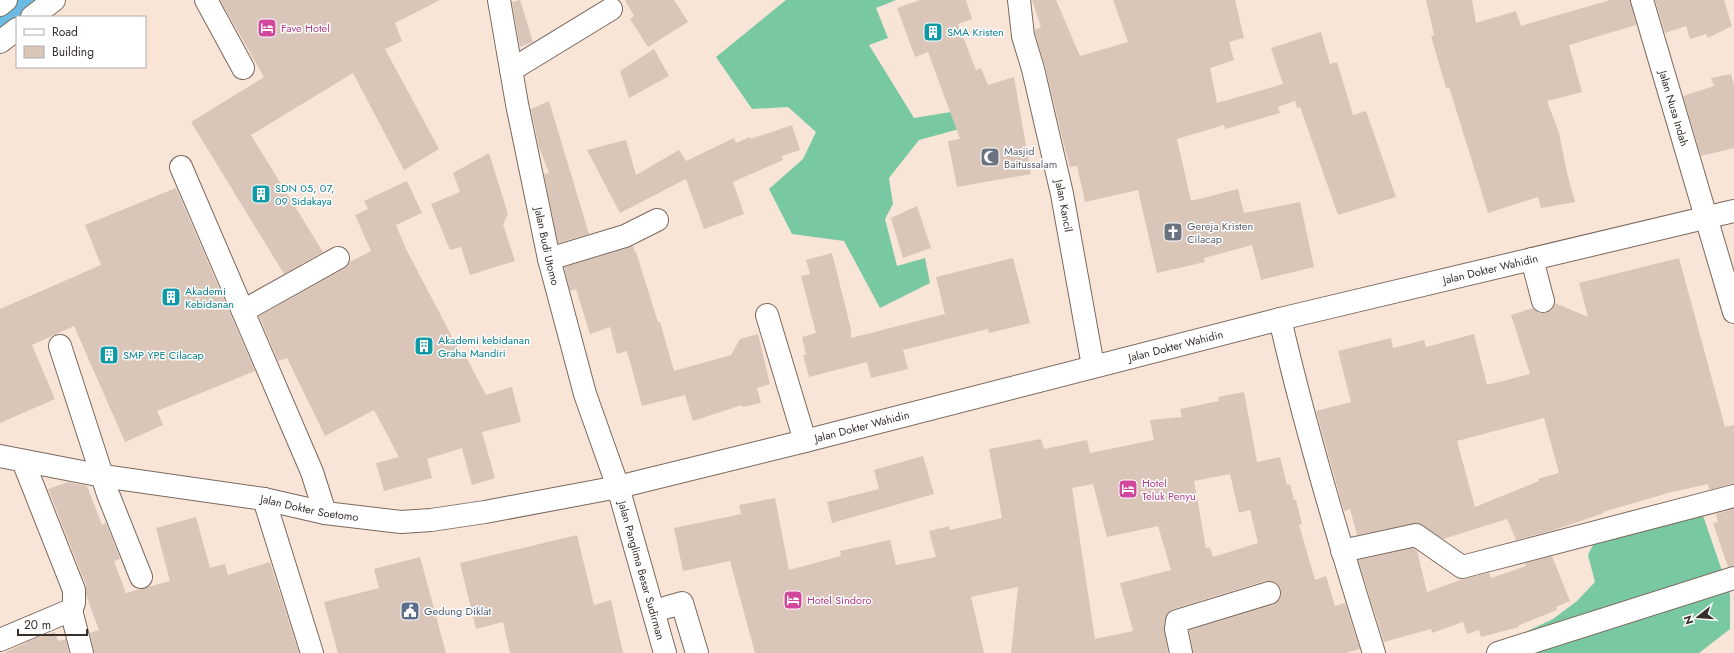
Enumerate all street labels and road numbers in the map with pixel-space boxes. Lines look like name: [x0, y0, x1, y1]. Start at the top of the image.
street label: Jalan Nusa Indah: [1655, 67, 1693, 148]
street label: Jalan Kancil: [1050, 176, 1077, 233]
street label: Jalan Budi Utomo: [530, 204, 564, 287]
street label: Jalan Dokter Wahidin: [1439, 250, 1540, 288]
street label: Jalan Dokter Wahidin: [1125, 326, 1225, 366]
street label: Jalan Dokter Wahidin: [811, 407, 911, 447]
street label: Jalan Dokter Soetomo: [258, 490, 359, 525]
street label: Jalan Panglima Besar Sudirman: [614, 497, 669, 642]

